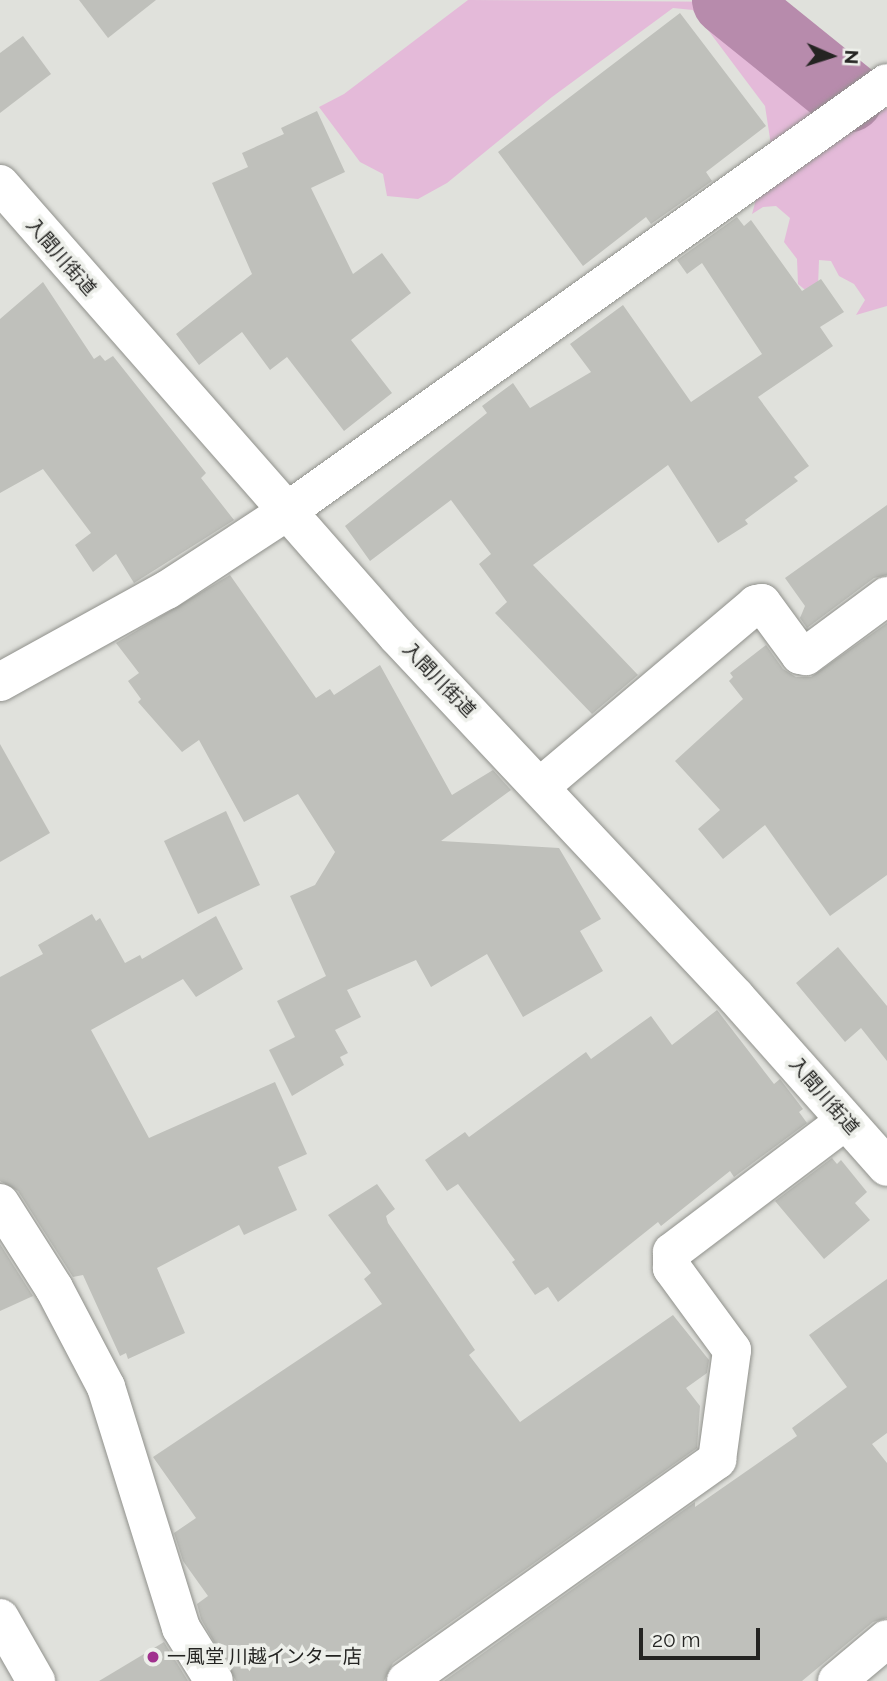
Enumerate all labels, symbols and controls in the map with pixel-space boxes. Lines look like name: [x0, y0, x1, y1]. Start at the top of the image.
north arrow: [796, 21, 866, 91]
text: N: [841, 49, 863, 65]
street label: 入間川街道: [21, 214, 101, 300]
street label: 入間川街道: [398, 638, 480, 722]
street label: 入間川街道: [784, 1053, 864, 1139]
scale bar: [642, 1614, 763, 1658]
text: 20 m: [652, 1627, 700, 1652]
place label: 一風堂 川越インター店: [167, 1646, 362, 1668]
marker: 一風堂 川越インター店: [145, 1649, 161, 1665]

